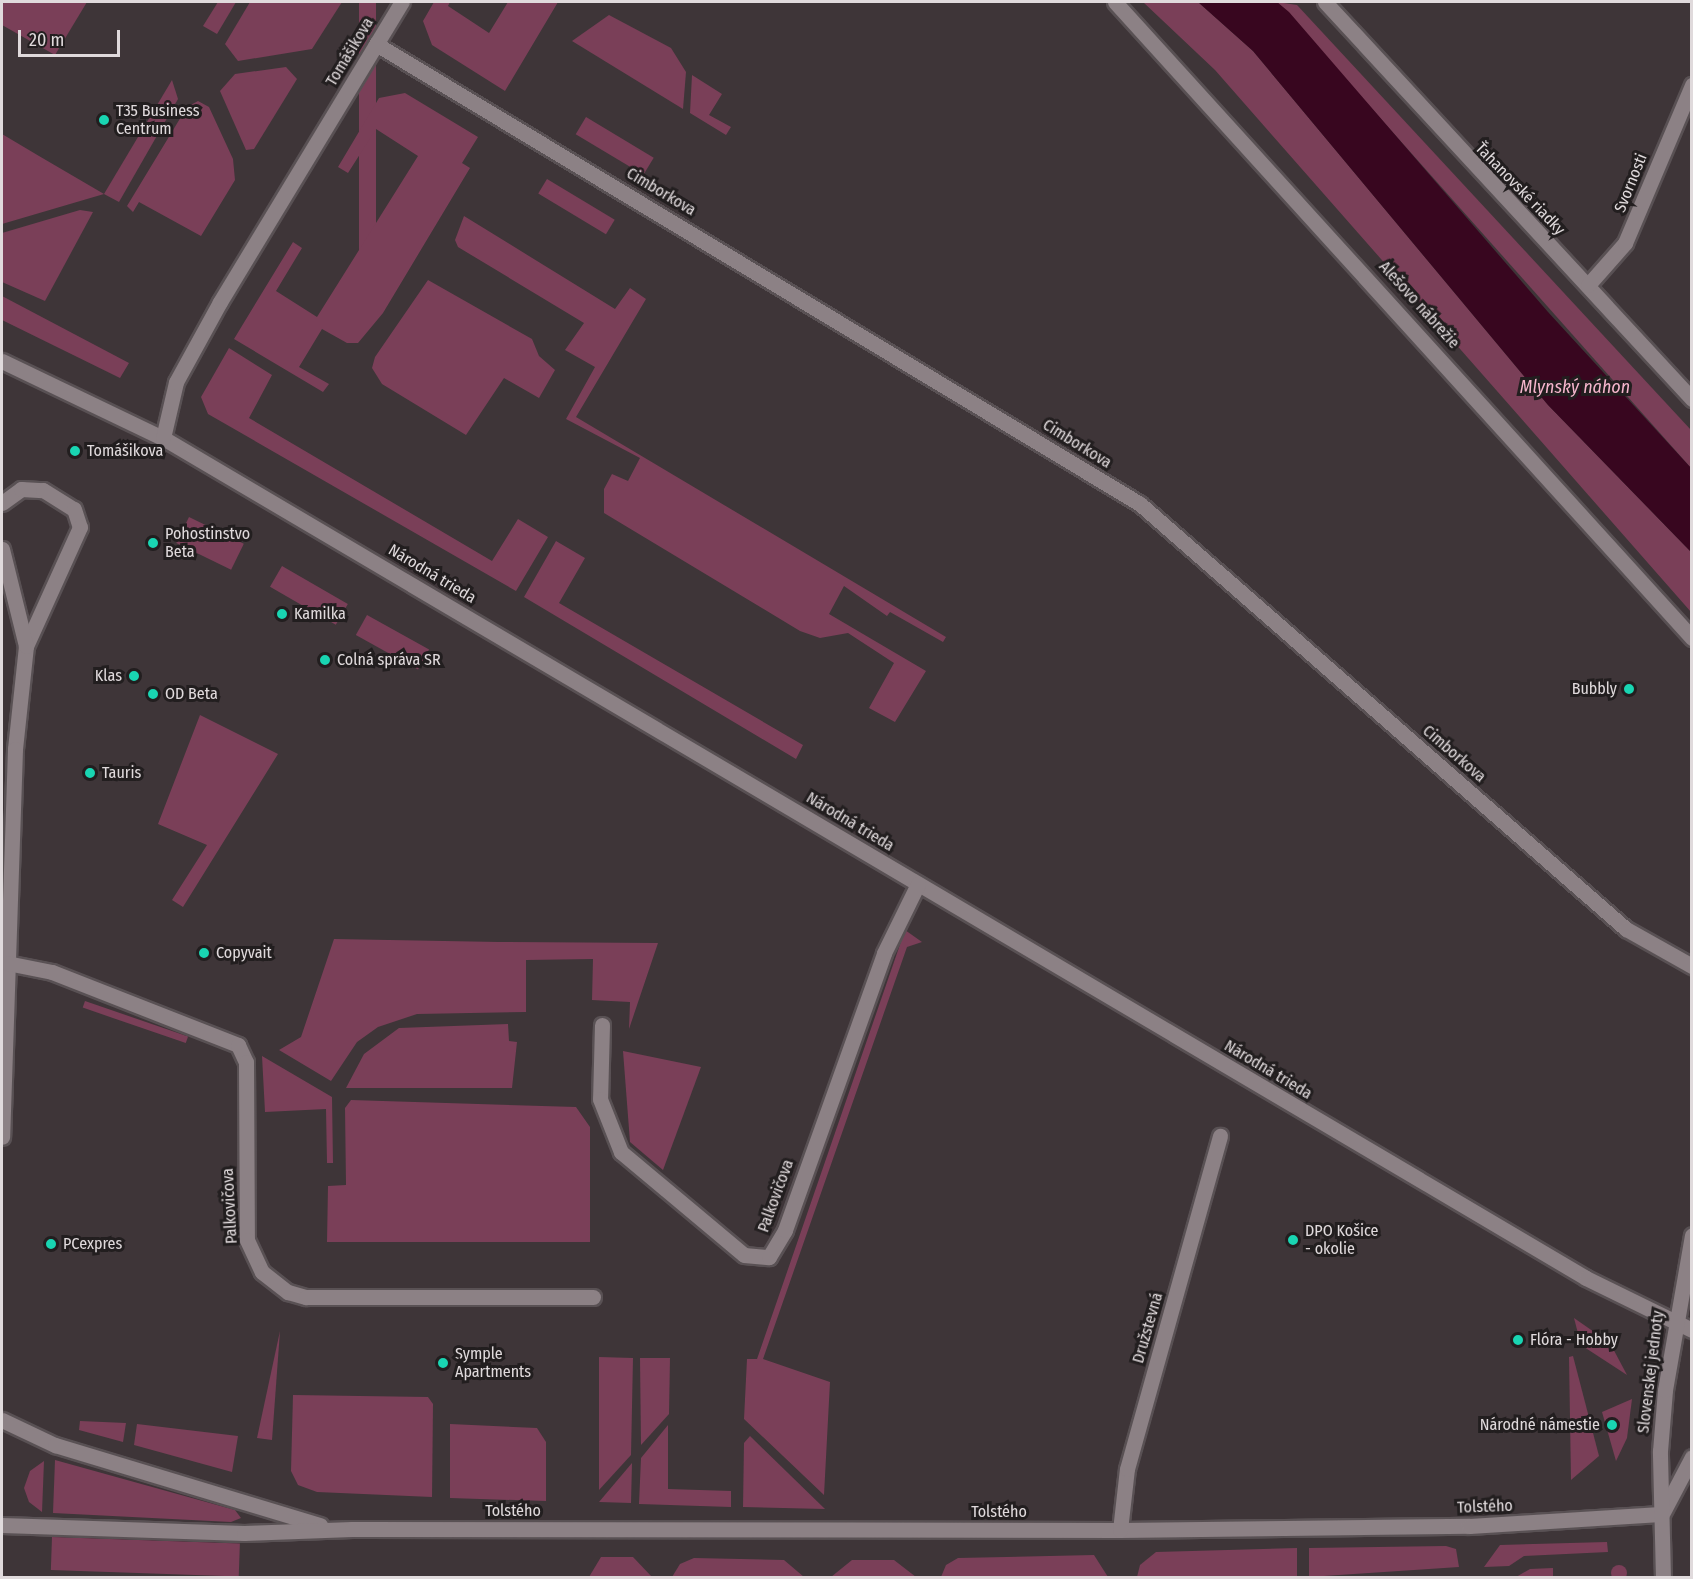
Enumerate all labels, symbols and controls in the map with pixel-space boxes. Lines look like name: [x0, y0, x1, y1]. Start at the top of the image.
street label: Tomášikova: [322, 14, 378, 90]
scale bar: [21, 18, 123, 56]
text: 20 m: [29, 29, 64, 51]
place label: T35 Business Centrum: [116, 101, 200, 139]
marker: T35 Business Centrum: [97, 113, 111, 127]
street label: Ťahanovské riadky: [1471, 139, 1569, 239]
street label: Svornosti: [1611, 151, 1651, 215]
street label: Cimborkova: [623, 164, 699, 220]
street label: Alešovo nábrežie: [1375, 257, 1463, 353]
water label: Mlynský náhon: [1520, 376, 1630, 398]
street label: Cimborkova: [1039, 415, 1115, 473]
place label: Tomášikova: [87, 441, 163, 461]
marker: Tomášikova: [68, 444, 82, 458]
place label: Pohostinstvo Beta: [165, 524, 250, 562]
marker: Pohostinstvo Beta: [146, 536, 160, 550]
street label: Národná trieda: [385, 540, 479, 608]
place label: Kamilka: [294, 604, 346, 624]
marker: Kamilka: [275, 607, 289, 621]
place label: Colná správa SR: [337, 650, 441, 670]
marker: Colná správa SR: [318, 653, 332, 667]
place label: Klas: [95, 666, 122, 686]
marker: Klas: [127, 669, 141, 683]
place label: Bubbly: [1572, 679, 1617, 699]
marker: Bubbly: [1622, 682, 1636, 696]
place label: OD Beta: [165, 684, 218, 704]
marker: OD Beta: [146, 687, 160, 701]
street label: Cimborkova: [1419, 721, 1489, 787]
place label: Tauris: [102, 763, 141, 783]
marker: Tauris: [83, 766, 97, 780]
street label: Národná trieda: [803, 788, 897, 856]
place label: Copyvait: [216, 943, 272, 963]
marker: Copyvait: [197, 946, 211, 960]
street label: Národná trieda: [1221, 1036, 1315, 1104]
street label: Palkovičova: [754, 1157, 798, 1235]
street label: Palkovičova: [218, 1168, 242, 1244]
place label: DPO Košice - okolie: [1305, 1221, 1378, 1259]
marker: DPO Košice - okolie: [1286, 1233, 1300, 1247]
place label: PCexpres: [63, 1234, 122, 1254]
marker: PCexpres: [44, 1237, 58, 1251]
street label: Družstevná: [1129, 1290, 1167, 1366]
street label: Slovenskej jednoty: [1634, 1310, 1668, 1434]
place label: Flóra - Hobby: [1530, 1330, 1618, 1350]
marker: Flóra - Hobby: [1511, 1333, 1525, 1347]
place label: Symple Apartments: [455, 1344, 531, 1382]
marker: Symple Apartments: [436, 1356, 450, 1370]
place label: Národné námestie: [1480, 1415, 1600, 1435]
marker: Národné námestie: [1605, 1418, 1619, 1432]
street label: Tolstého: [1457, 1496, 1513, 1518]
street label: Tolstého: [485, 1501, 541, 1521]
street label: Tolstého: [971, 1502, 1027, 1522]

